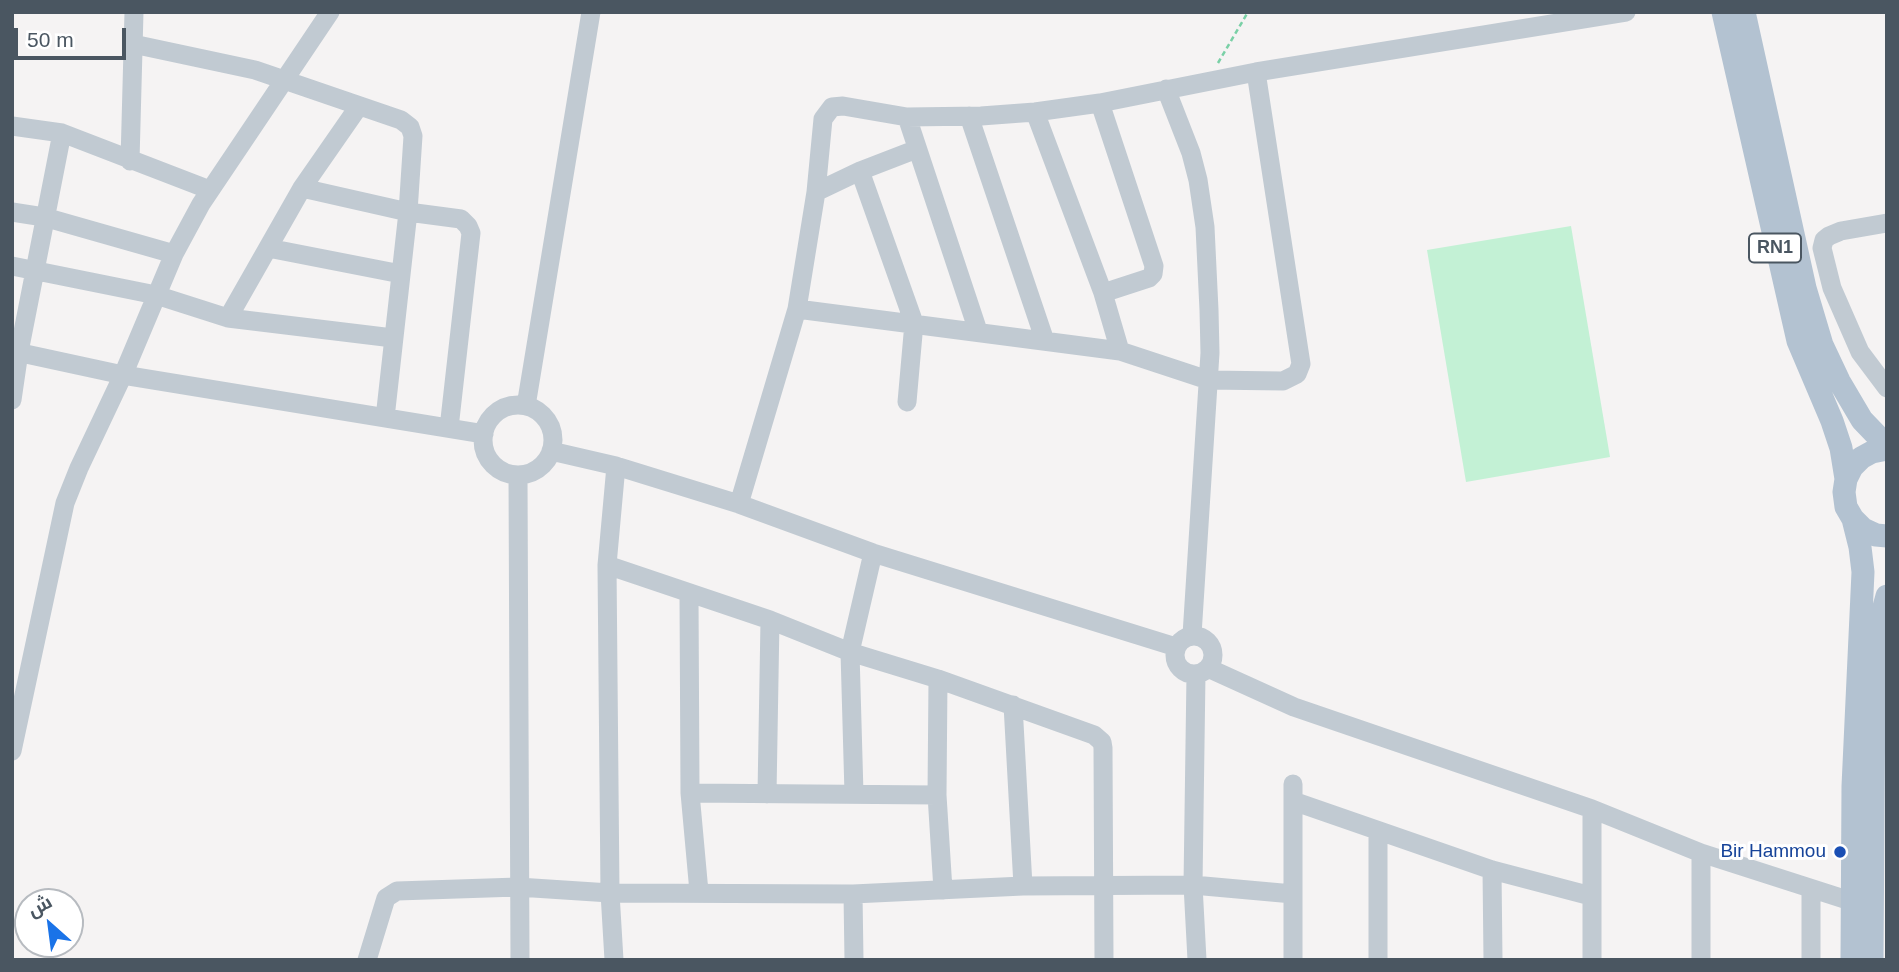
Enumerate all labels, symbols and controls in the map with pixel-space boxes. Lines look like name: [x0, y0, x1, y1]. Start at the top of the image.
scale bar: [18, 14, 130, 58]
text: 50 m: [27, 28, 74, 51]
road number: RN1: [1749, 234, 1801, 262]
place label: Bir Hammou: [1720, 841, 1826, 863]
marker: Bir Hammou: [1832, 844, 1848, 860]
north arrow: [14, 888, 84, 958]
text: ش: [24, 891, 56, 921]

